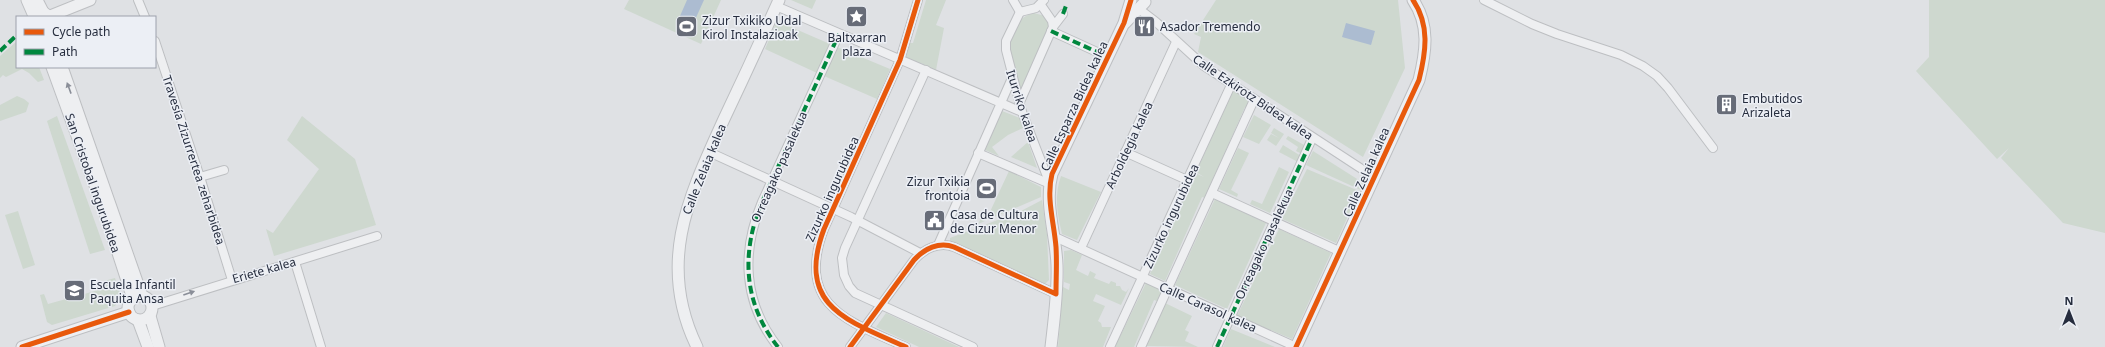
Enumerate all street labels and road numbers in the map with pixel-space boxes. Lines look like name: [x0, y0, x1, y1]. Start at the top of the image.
street label: Calle Esparza Bidea kalea: [1036, 38, 1112, 174]
street label: Calle Ezkirotz Bidea kalea: [1189, 50, 1317, 144]
street label: Iturriko kalea: [1002, 68, 1042, 144]
street label: Travesía Zizurrertea zeharbidea: [159, 73, 229, 247]
street label: Arboldegia kalea: [1101, 99, 1157, 191]
street label: Orreagako pasalekua: [747, 109, 811, 225]
street label: San Cristobal ingurubidea: [61, 111, 125, 255]
street label: Calle Zelaia kalea: [678, 121, 730, 217]
street label: Calle Zelaia kalea: [1339, 124, 1393, 220]
street label: Zizurko ingurubidea: [801, 134, 863, 244]
street label: Zizurko ingurubidea: [1139, 161, 1203, 271]
street label: Orreagako pasalekua: [1231, 186, 1297, 302]
street label: Eriete kalea: [230, 253, 298, 287]
street label: Calle Carasol kalea: [1157, 278, 1259, 336]

